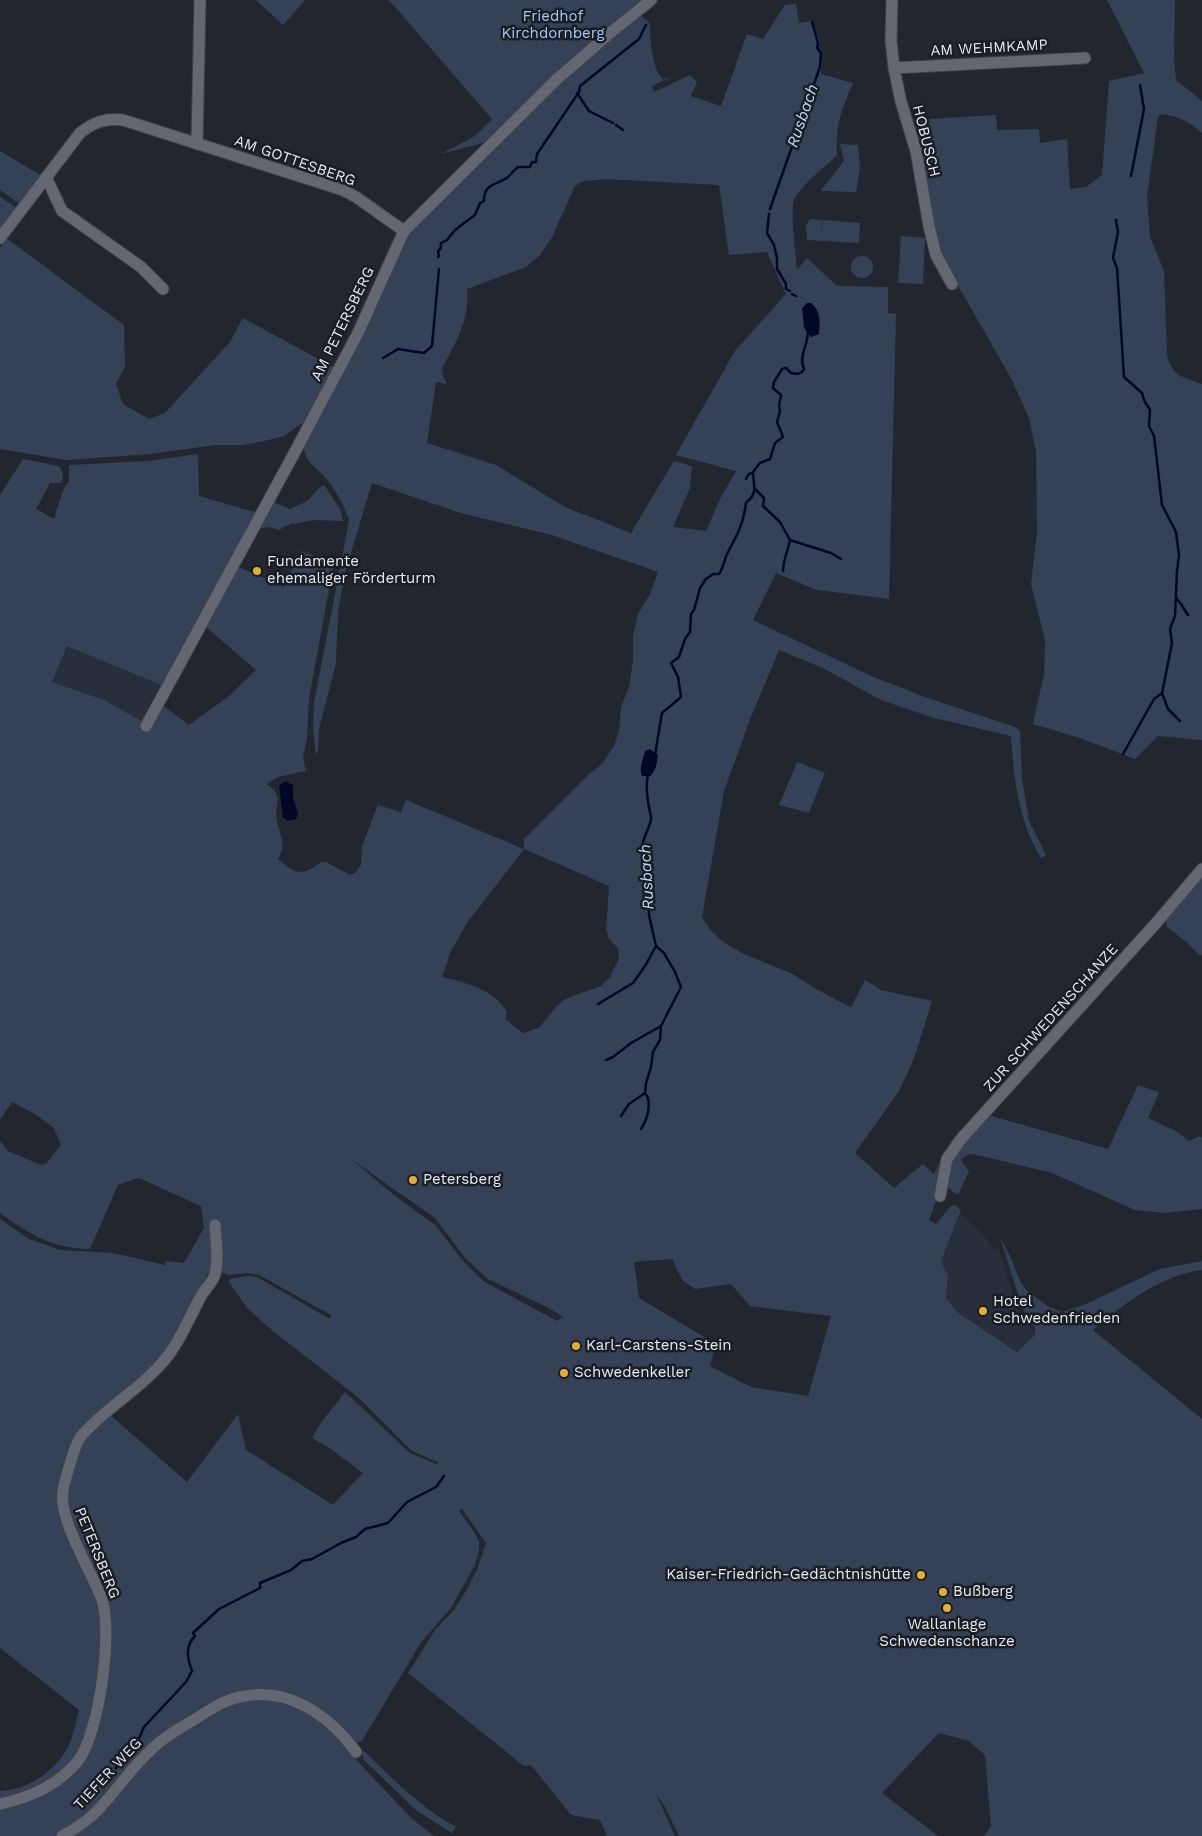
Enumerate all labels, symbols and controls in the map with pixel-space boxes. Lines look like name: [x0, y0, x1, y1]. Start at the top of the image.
park label: Friedhof Kirchdornberg: [502, 8, 604, 43]
street label: AM WEHMKAMP: [930, 36, 1048, 60]
water label: Rusbach: [783, 82, 823, 150]
street label: HOBUSCH: [908, 103, 944, 179]
street label: AM GOTTESBERG: [232, 132, 358, 190]
street label: AM PETERSBERG: [308, 264, 378, 384]
place label: Fundamente ehemaliger Förderturm: [267, 553, 436, 588]
marker: Fundamente ehemaliger Förderturm: [251, 565, 263, 577]
water label: Rusbach: [636, 844, 658, 910]
street label: ZUR SCHWEDENSCHANZE: [980, 941, 1122, 1095]
place label: Petersberg: [423, 1171, 501, 1189]
marker: Petersberg: [407, 1174, 419, 1186]
place label: Hotel Schwedenfrieden: [993, 1293, 1120, 1328]
marker: Hotel Schwedenfrieden: [977, 1305, 989, 1317]
place label: Karl-Carstens-Stein: [586, 1337, 732, 1355]
marker: Karl-Carstens-Stein: [570, 1340, 582, 1352]
place label: Schwedenkeller: [574, 1364, 690, 1382]
marker: Schwedenkeller: [558, 1367, 570, 1379]
street label: PETERSBERG: [70, 1505, 124, 1601]
place label: Kaiser-Friedrich-Gedächtnishütte: [666, 1566, 911, 1584]
marker: Kaiser-Friedrich-Gedächtnishütte: [915, 1569, 927, 1581]
place label: Bußberg: [953, 1583, 1013, 1601]
marker: Bußberg: [937, 1586, 949, 1598]
marker: Wallanlage Schwedenschanze: [941, 1602, 953, 1614]
place label: Wallanlage Schwedenschanze: [879, 1616, 1015, 1651]
street label: TIEFER WEG: [70, 1734, 146, 1814]

